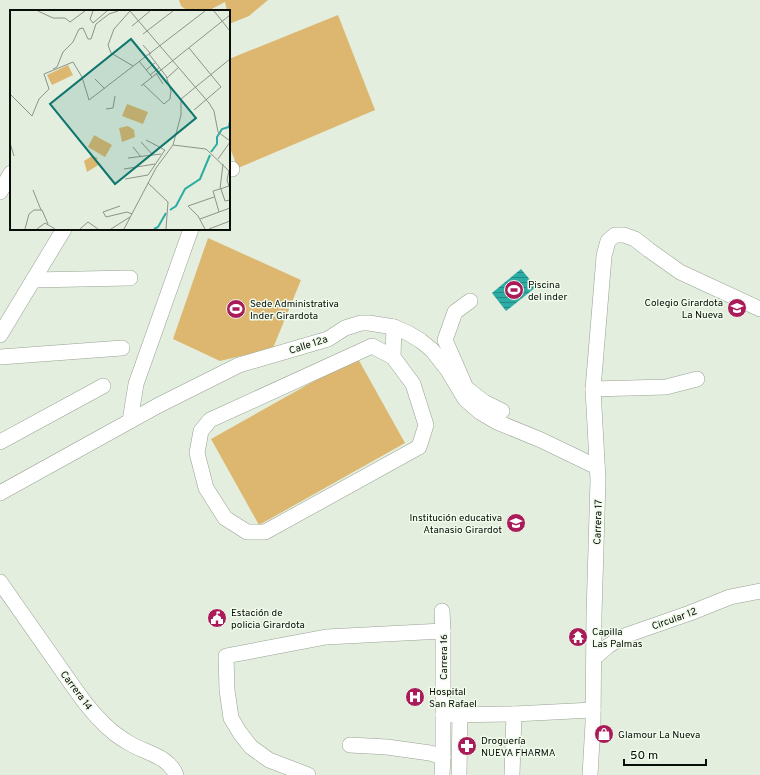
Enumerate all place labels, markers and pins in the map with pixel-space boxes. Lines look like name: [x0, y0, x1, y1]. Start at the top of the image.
sports icon: Piscina del inder: [503, 279, 525, 301]
place label: Piscina del inder: [528, 279, 567, 304]
place label: Colegio Girardota La Nueva: [644, 297, 723, 322]
school or university icon: Colegio Girardota La Nueva: [726, 297, 748, 319]
sports icon: Sede Administrativa Inder Girardota: [225, 298, 247, 320]
place label: Sede Administrativa Inder Girardota: [250, 298, 339, 323]
place label: Institución educativa Atanasio Girardot: [410, 512, 502, 537]
school or university icon: Institución educativa Atanasio Girardot: [505, 512, 527, 534]
public building icon: Estación de policia Girardota: [206, 607, 228, 629]
place label: Estación de policia Girardota: [231, 607, 305, 632]
temple icon: Capilla Las Palmas: [567, 626, 589, 648]
place label: Capilla Las Palmas: [592, 626, 643, 651]
hospital icon: Hospital San Rafael: [404, 686, 426, 708]
place label: Hospital San Rafael: [429, 686, 477, 711]
shop icon: Glamour La Nueva: [593, 723, 615, 745]
place label: Glamour La Nueva: [618, 729, 700, 742]
pharmacy icon: Droguería NUEVA FHARMA: [456, 735, 478, 757]
place label: Droguería NUEVA FHARMA: [481, 735, 556, 760]

